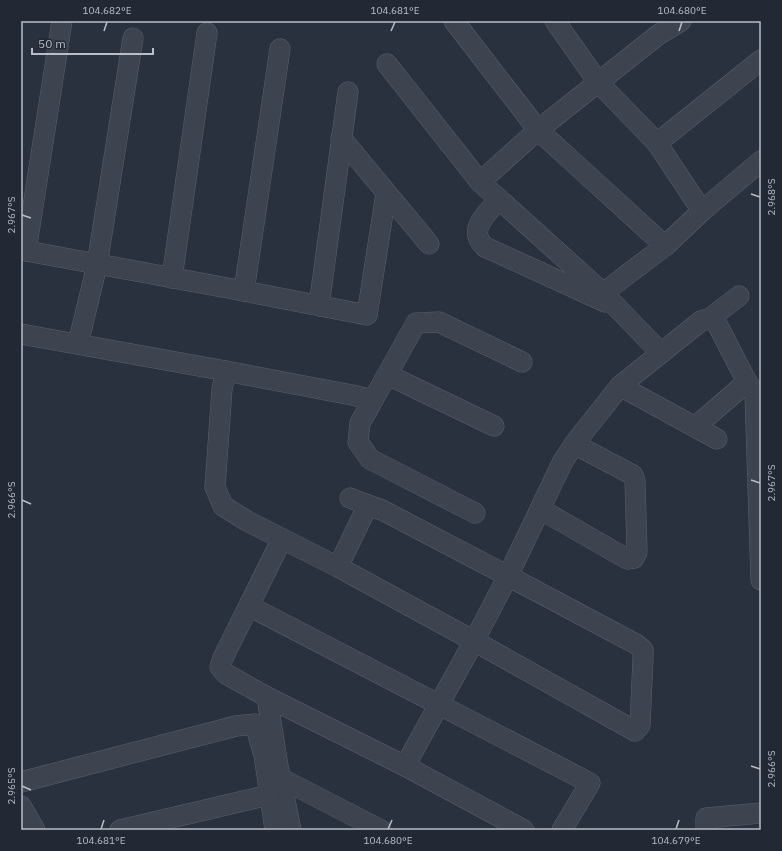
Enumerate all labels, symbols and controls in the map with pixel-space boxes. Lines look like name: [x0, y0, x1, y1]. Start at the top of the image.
text: 104.682°E: [82, 4, 132, 17]
text: 104.681°E: [370, 4, 420, 17]
text: 104.680°E: [657, 4, 707, 17]
scale bar: [32, 30, 153, 56]
text: 50 m: [38, 36, 66, 51]
text: 2.968°S: [765, 178, 778, 216]
text: 2.967°S: [5, 196, 18, 234]
text: 2.967°S: [765, 464, 778, 502]
text: 2.966°S: [5, 481, 18, 519]
text: 2.966°S: [765, 750, 778, 788]
text: 2.965°S: [5, 767, 18, 805]
text: 104.681°E: [76, 834, 126, 847]
text: 104.680°E: [363, 834, 413, 847]
text: 104.679°E: [651, 834, 701, 847]

